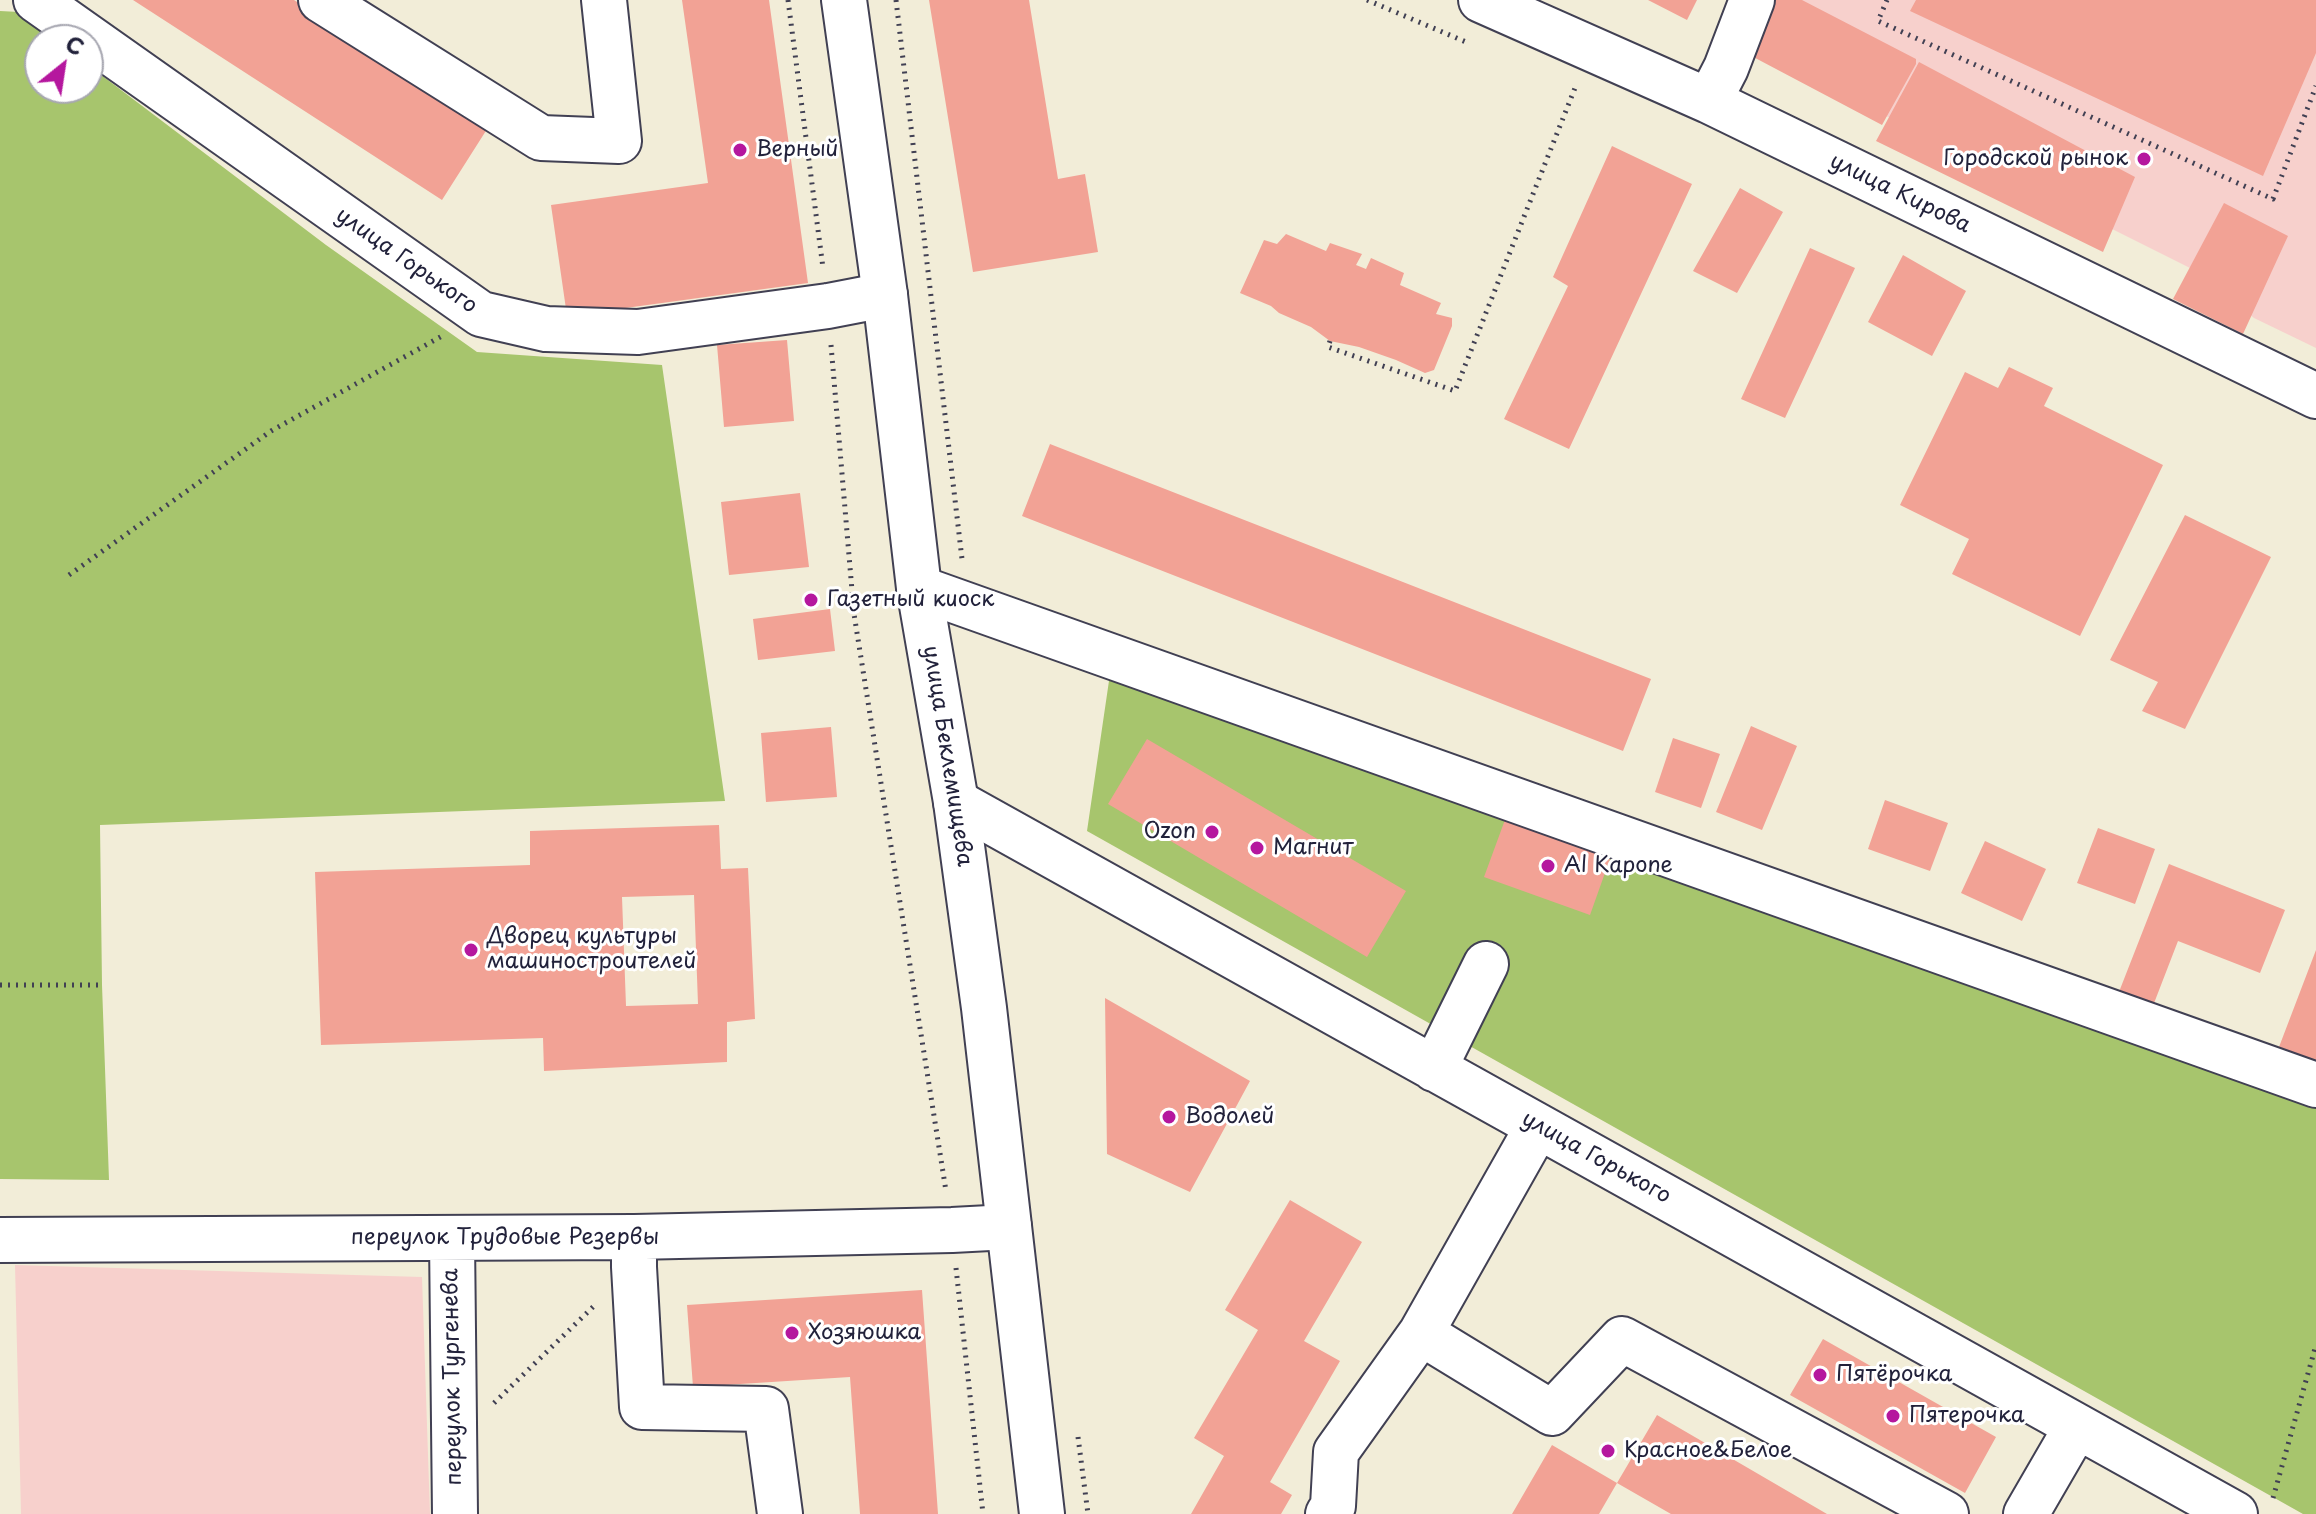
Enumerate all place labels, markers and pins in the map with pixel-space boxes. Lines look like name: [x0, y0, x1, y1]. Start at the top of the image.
place label: Верный: [756, 137, 838, 163]
marker: Верный: [731, 141, 749, 159]
place label: Городской рынок: [1943, 146, 2128, 172]
marker: Городской рынок: [2135, 150, 2153, 168]
place label: Газетный киоск: [827, 587, 994, 613]
marker: Газетный киоск: [802, 591, 820, 609]
place label: Ozon: [1143, 819, 1196, 845]
marker: Ozon: [1203, 823, 1221, 841]
place label: Магнит: [1273, 835, 1353, 861]
marker: Магнит: [1248, 839, 1266, 857]
place label: Al Kapone: [1564, 853, 1673, 879]
marker: Al Kapone: [1539, 857, 1557, 875]
place label: Дворец культуры машиностроителей: [487, 924, 696, 976]
marker: Дворец культуры машиностроителей: [462, 941, 480, 959]
place label: Водолей: [1185, 1104, 1275, 1130]
marker: Водолей: [1160, 1108, 1178, 1126]
place label: Хозяюшка: [808, 1320, 921, 1346]
marker: Хозяюшка: [783, 1324, 801, 1342]
place label: Пятёрочка: [1836, 1362, 1952, 1388]
marker: Пятёрочка: [1811, 1366, 1829, 1384]
place label: Пятерочка: [1909, 1403, 2025, 1429]
marker: Пятерочка: [1884, 1407, 1902, 1425]
place label: Красное&Белое: [1624, 1438, 1792, 1464]
marker: Красное&Белое: [1599, 1442, 1617, 1460]

